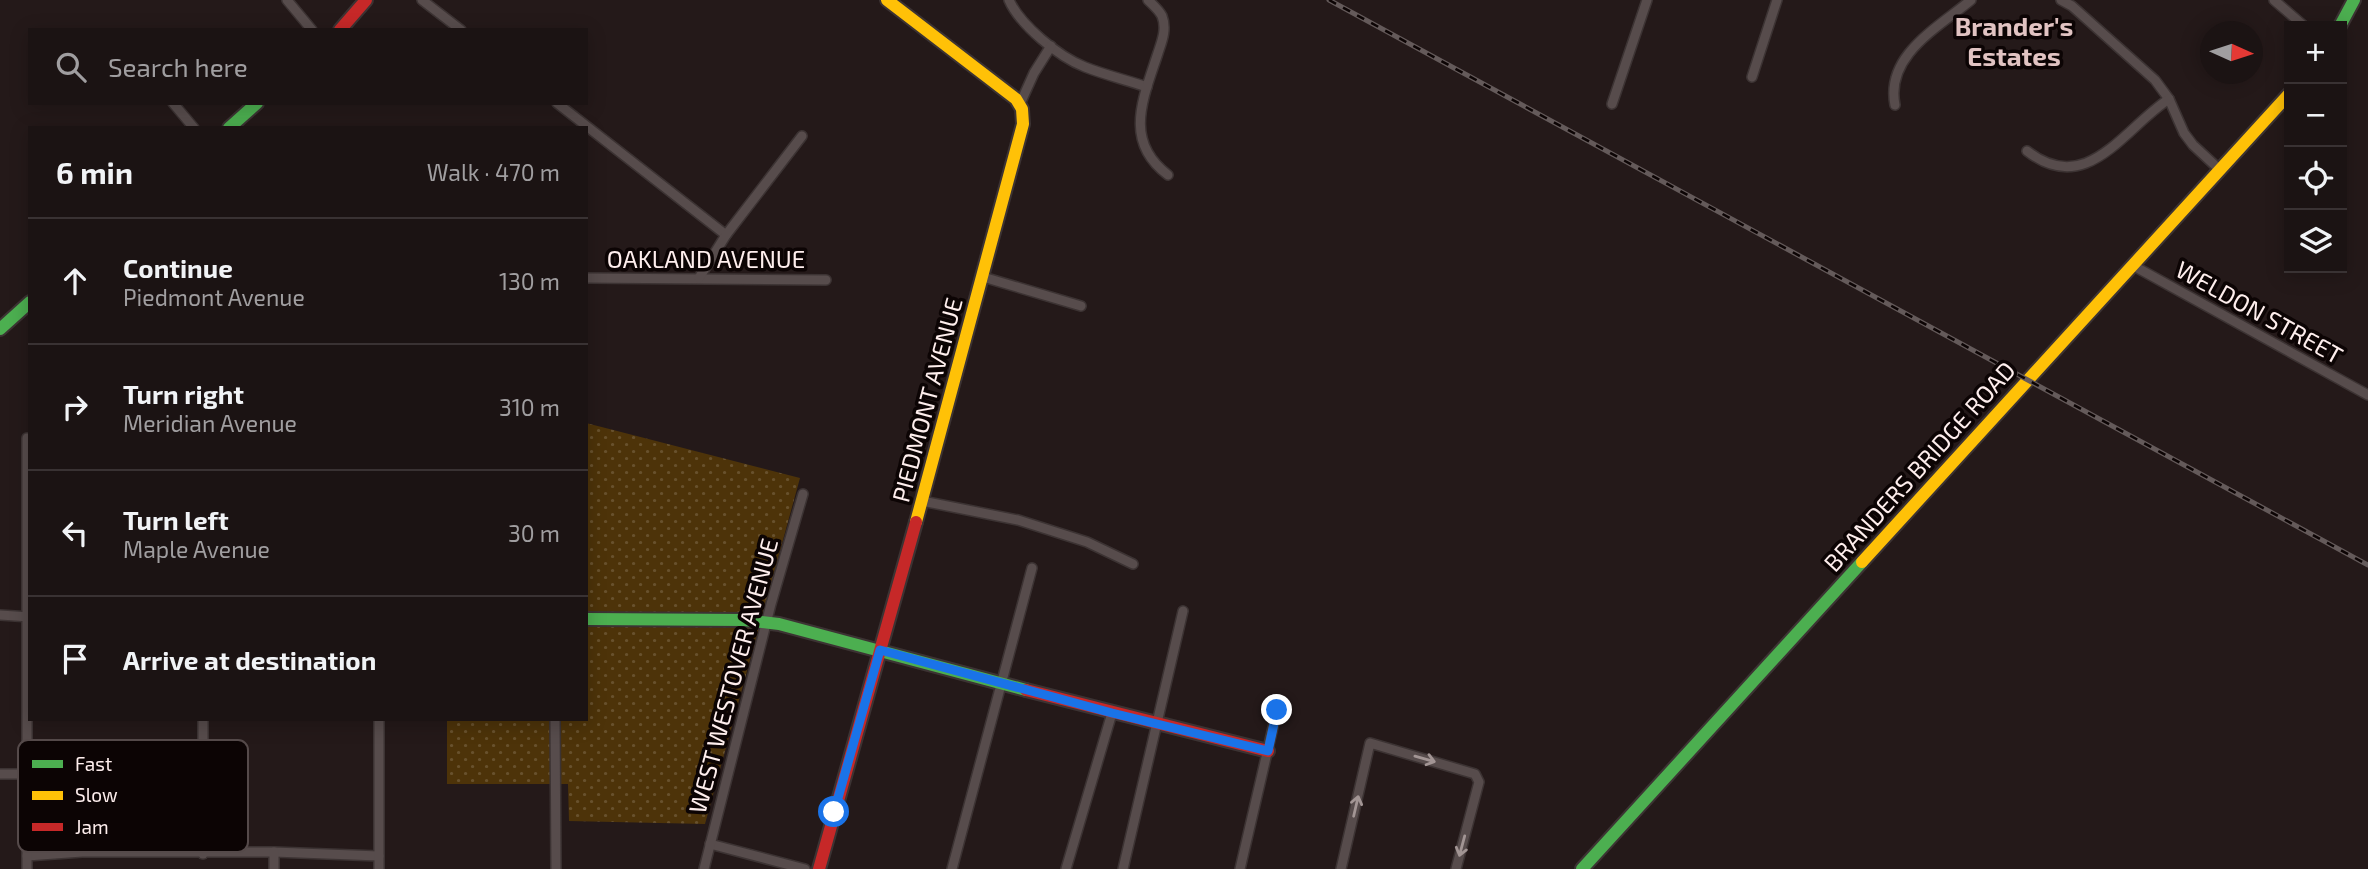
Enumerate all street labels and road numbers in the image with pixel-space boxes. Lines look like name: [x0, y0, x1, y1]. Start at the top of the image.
street label: OAKLAND AVENUE: [607, 244, 805, 273]
street label: WELDON STREET: [2171, 254, 2348, 369]
street label: PIEDMONT AVENUE: [885, 294, 968, 505]
street label: BRANDERS BRIDGE ROAD: [1817, 355, 2021, 577]
street label: WEST WESTOVER AVENUE: [682, 535, 783, 816]

